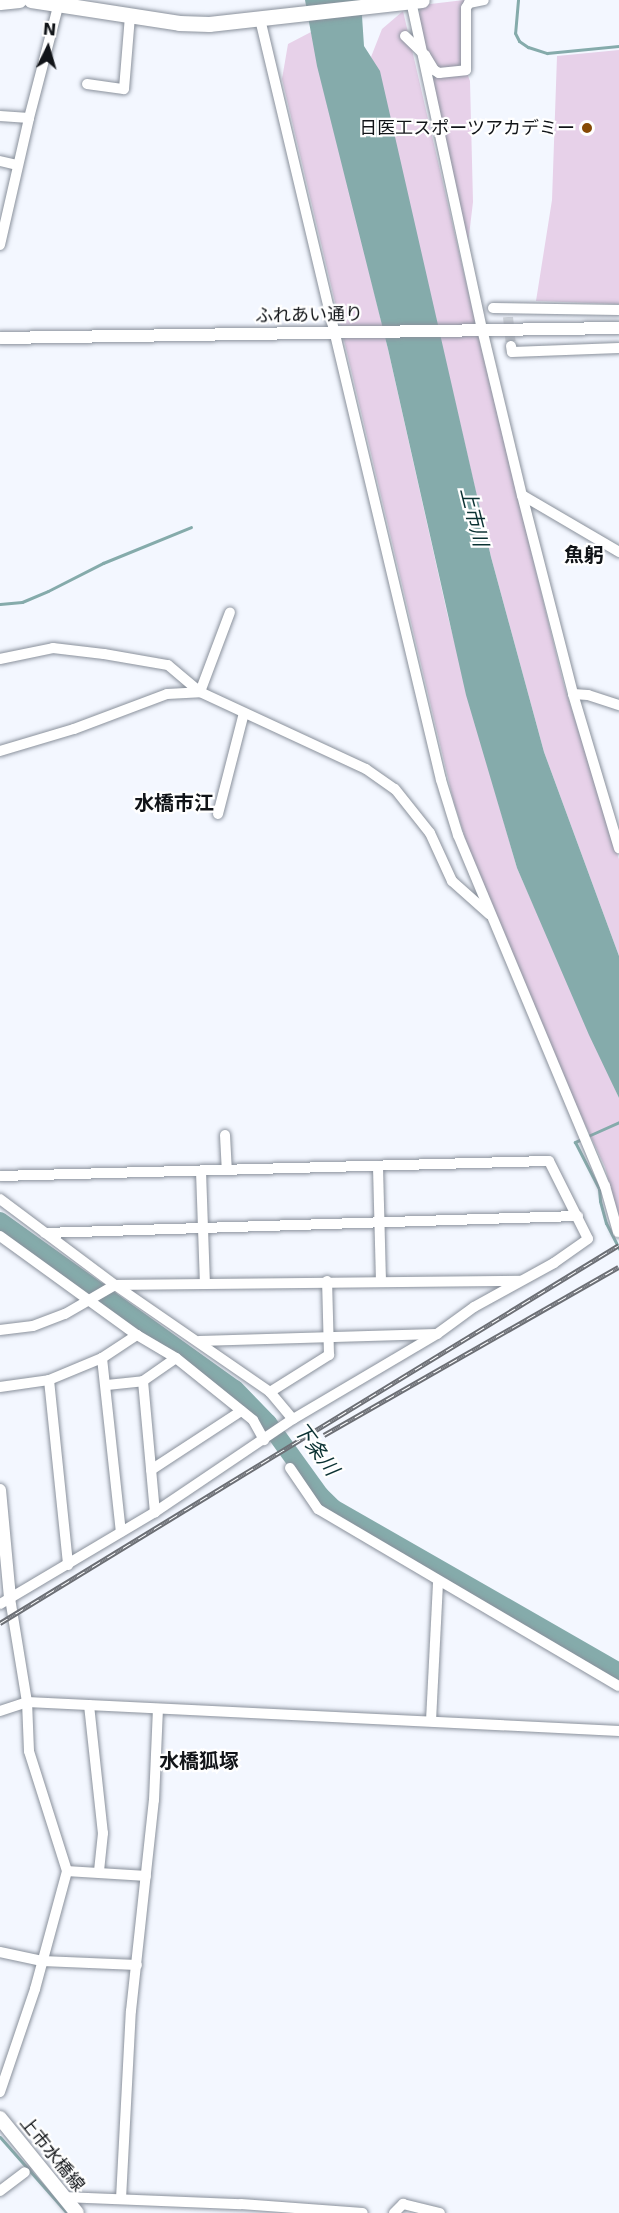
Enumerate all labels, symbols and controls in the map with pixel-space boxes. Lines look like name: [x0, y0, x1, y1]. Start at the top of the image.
north arrow: [18, 18, 78, 78]
text: N: [42, 20, 57, 40]
place label: 日医工スポーツアカデミー: [359, 117, 575, 139]
marker: 日医工スポーツアカデミー: [580, 121, 594, 135]
street label: ふれあい通り: [255, 303, 363, 327]
water label: 上市川: [455, 485, 493, 549]
district label: 魚躬: [564, 543, 604, 567]
district label: 水橋市江: [134, 791, 214, 815]
water label: 下条川: [288, 1418, 344, 1480]
district label: 水橋狐塚: [159, 1749, 239, 1773]
street label: 上市水橋線: [15, 2112, 89, 2196]

